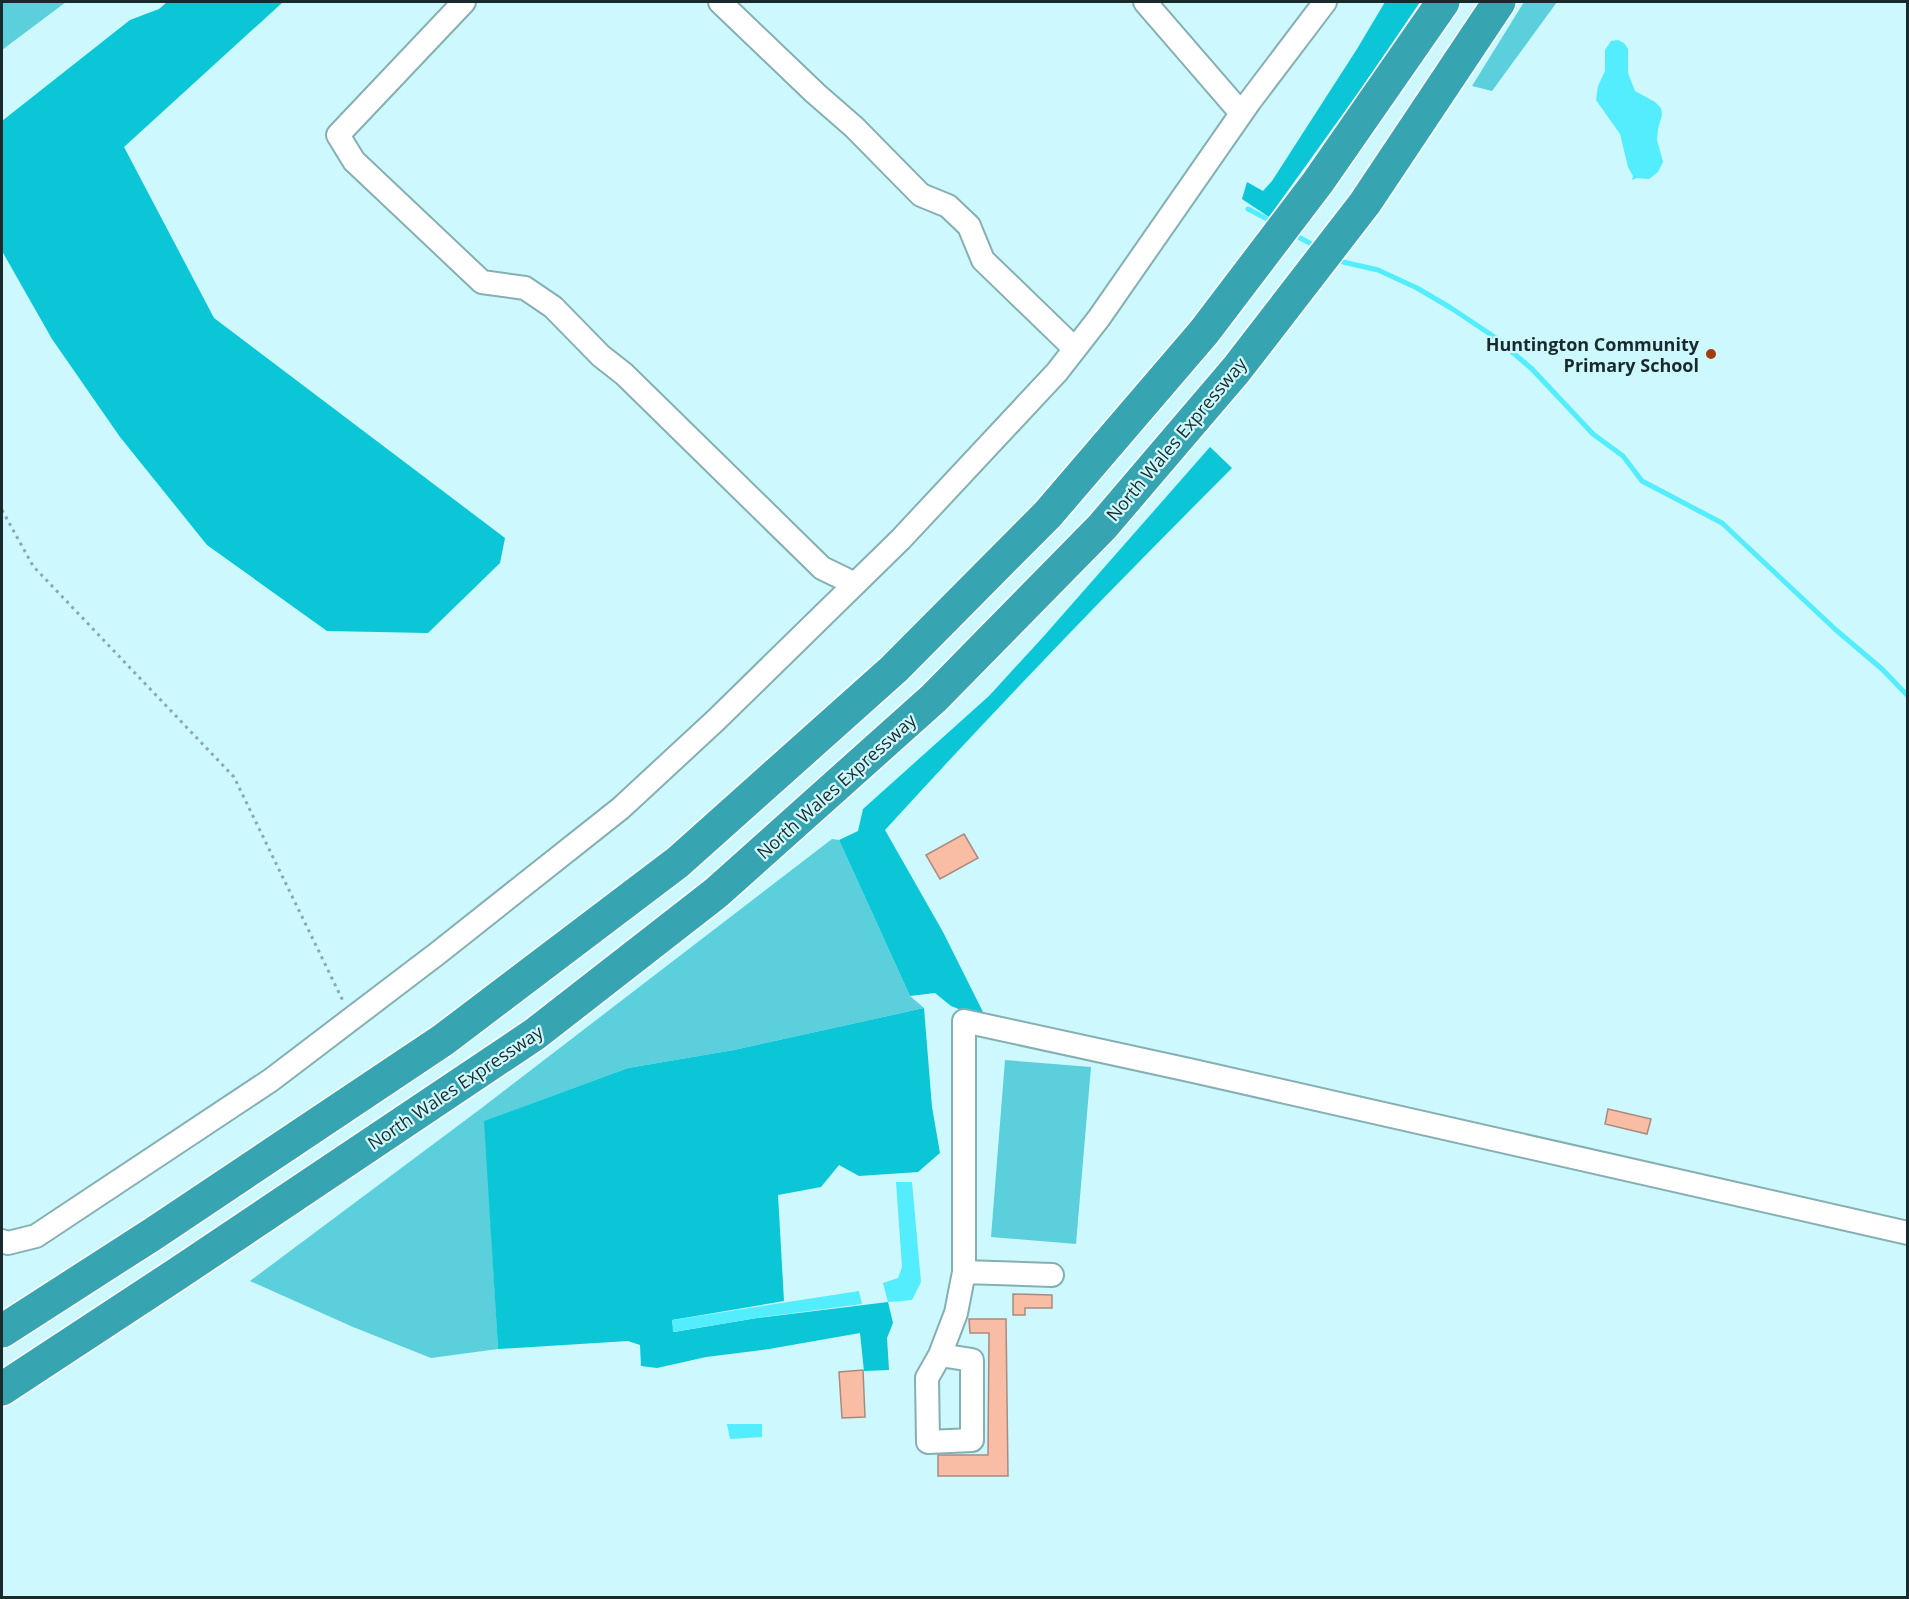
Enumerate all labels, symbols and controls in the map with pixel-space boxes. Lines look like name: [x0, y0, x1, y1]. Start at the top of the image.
place label: Huntington Community Primary School: [1486, 332, 1700, 377]
marker: Huntington Community Primary School: [1704, 347, 1718, 361]
street label: North Wales Expressway: [1100, 351, 1252, 526]
street label: North Wales Expressway: [751, 707, 921, 864]
street label: North Wales Expressway: [363, 1019, 548, 1155]

